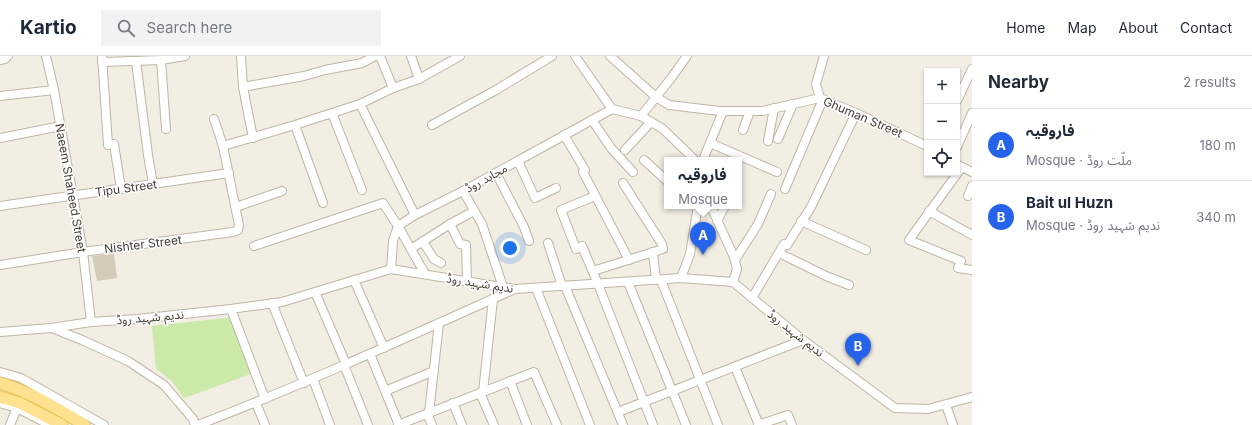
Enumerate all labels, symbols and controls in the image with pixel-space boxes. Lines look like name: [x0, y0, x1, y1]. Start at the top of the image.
search box: [101, 10, 381, 46]
text: Kartio: [20, 16, 77, 39]
icon: search: [115, 17, 137, 39]
text: Search here: [147, 18, 232, 37]
text: Home: [1006, 19, 1045, 36]
text: Map: [1067, 19, 1097, 36]
text: About: [1119, 19, 1158, 36]
text: Contact: [1180, 19, 1232, 36]
map controls: [924, 68, 960, 176]
button: +: [924, 68, 960, 104]
text: Nearby: [988, 72, 1049, 92]
text: 2 results: [1183, 74, 1236, 90]
street label: Ghuman Street: [821, 94, 905, 140]
button: −: [924, 104, 960, 140]
text: فاروقیہ: [1026, 121, 1074, 140]
street label: Naeem Shaheed Street: [52, 122, 90, 254]
text: A: [996, 137, 1006, 153]
text: 180 m: [1199, 137, 1236, 153]
button: locate: [924, 140, 960, 176]
text: Mosque · ملّت روڈ: [1026, 152, 1132, 168]
popup: [664, 157, 742, 209]
street label: مجاہد روڈ: [462, 160, 510, 196]
text: فاروقیہ: [678, 165, 727, 184]
street label: Tipu Street: [94, 176, 158, 200]
text: Mosque: [678, 191, 728, 207]
text: Bait ul Huzn: [1026, 193, 1113, 212]
text: B: [997, 209, 1005, 225]
text: 340 m: [1196, 209, 1236, 225]
text: Mosque · ندیم شہید روڈ: [1026, 217, 1160, 233]
pin: A: [690, 222, 716, 255]
street label: Nishter Street: [103, 232, 183, 256]
your location: [500, 238, 520, 258]
street label: ندیم شہید روڈ: [445, 270, 515, 298]
street label: ندیم شہید روڈ: [763, 306, 827, 361]
street label: ندیم شہید روڈ: [116, 307, 185, 329]
pin: B: [845, 333, 871, 366]

